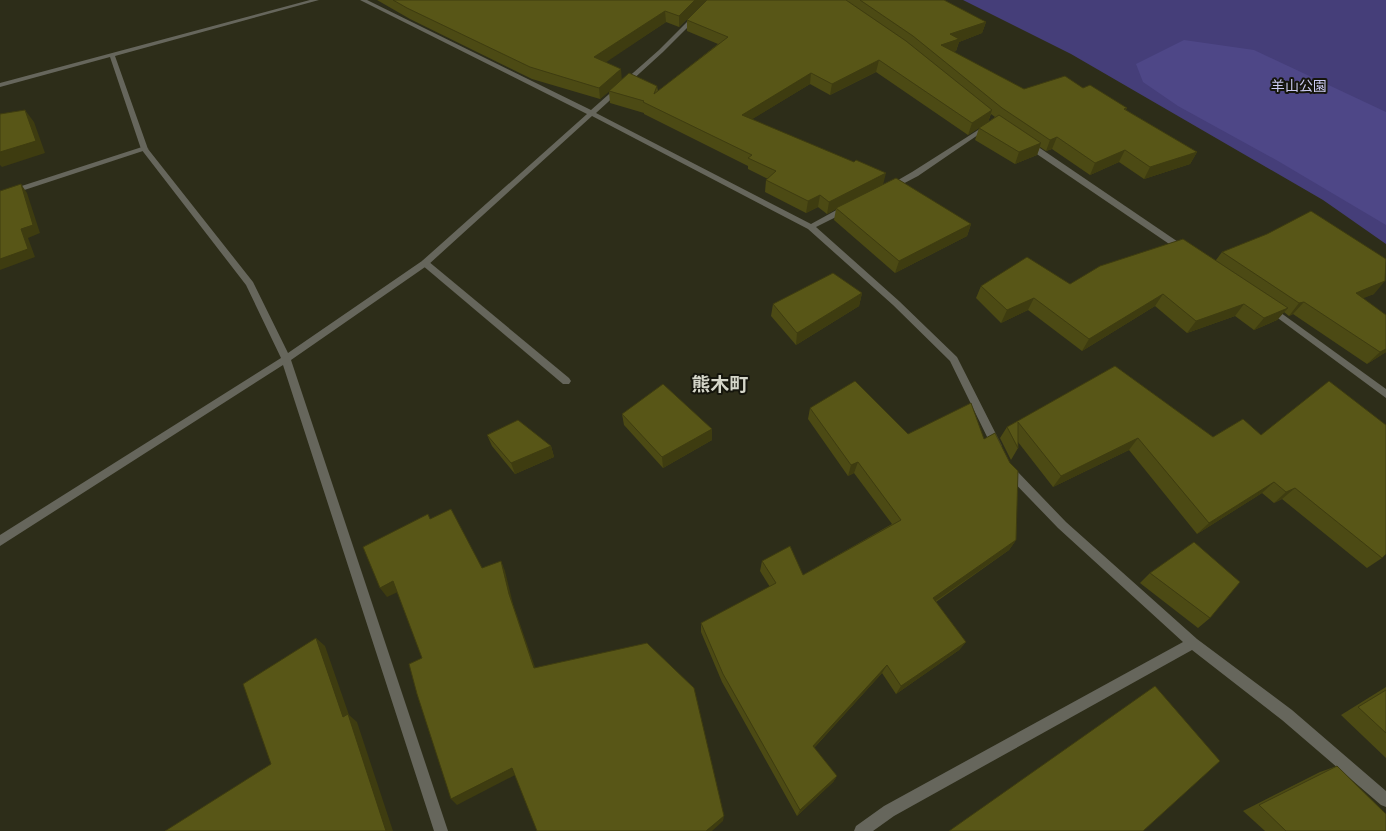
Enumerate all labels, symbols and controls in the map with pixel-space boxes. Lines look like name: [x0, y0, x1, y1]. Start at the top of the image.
park label: 羊山公園: [1271, 76, 1327, 95]
district label: 熊木町: [691, 371, 749, 397]

